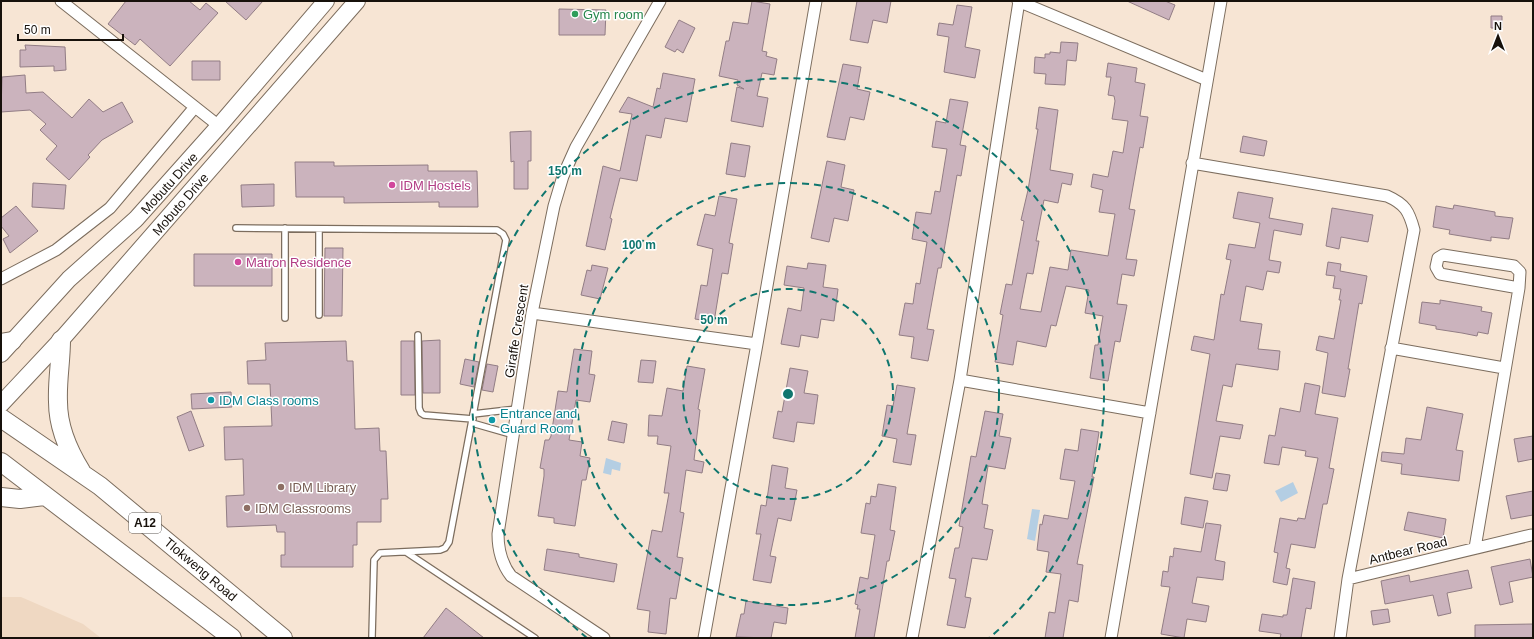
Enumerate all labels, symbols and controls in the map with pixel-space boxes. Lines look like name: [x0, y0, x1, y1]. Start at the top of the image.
place label: Gym room: [583, 7, 644, 22]
marker: Gym room: [570, 9, 580, 19]
scale bar: [18, 16, 123, 42]
north arrow: [1478, 16, 1518, 56]
text: N: [1494, 20, 1502, 32]
text: 50 m: [24, 23, 51, 37]
street label: Mobutu Drive: [138, 150, 201, 217]
text: 150 m: [548, 164, 582, 178]
street label: Mobuto Drive: [149, 170, 211, 238]
place label: IDM Hostels: [400, 178, 471, 193]
marker: IDM Hostels: [387, 180, 397, 190]
text: 100 m: [622, 238, 656, 252]
place label: Matron Residence: [246, 255, 352, 270]
marker: Matron Residence: [233, 257, 243, 267]
street label: Giraffe Crescent: [502, 283, 531, 379]
text: 50 m: [700, 313, 728, 327]
centre of rings: [781, 387, 795, 401]
place label: IDM Class rooms: [219, 393, 319, 408]
marker: IDM Class rooms: [206, 395, 216, 405]
place label: Entrance and Guard Room: [500, 406, 577, 436]
marker: Entrance and Guard Room: [487, 415, 497, 425]
place label: IDM Library: [289, 480, 357, 495]
marker: IDM Library: [276, 482, 286, 492]
place label: IDM Classrooms: [255, 501, 352, 516]
marker: IDM Classrooms: [242, 503, 252, 513]
road number: A12: [129, 513, 161, 533]
street label: Antbear Road: [1367, 534, 1449, 567]
street label: Tlokweng Road: [161, 535, 240, 604]

